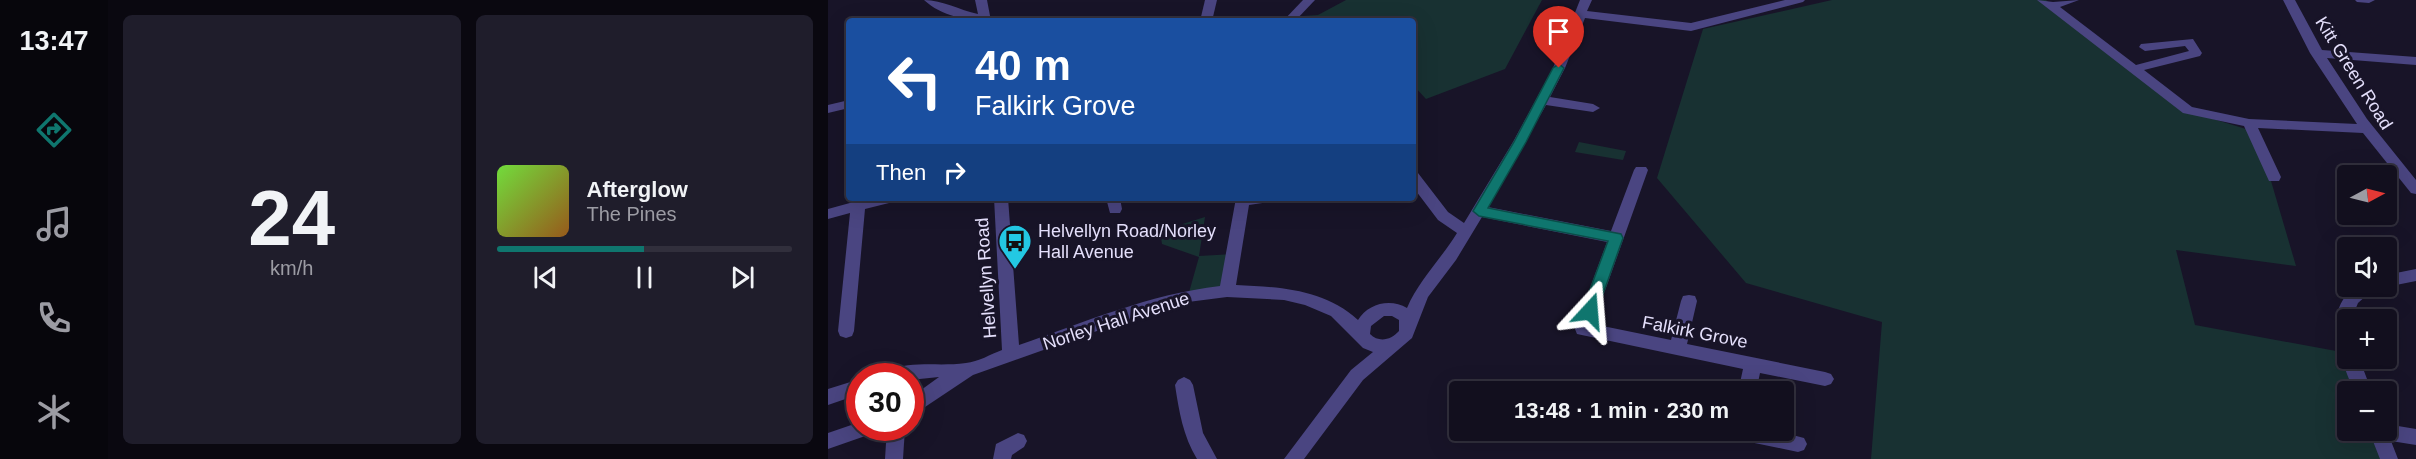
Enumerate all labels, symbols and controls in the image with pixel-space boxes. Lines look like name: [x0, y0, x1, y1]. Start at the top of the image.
pin: [1533, 6, 1584, 68]
street label: Kitt Green Road: [2311, 13, 2397, 133]
icon: arrive: [1542, 15, 1575, 48]
text: 13:47: [19, 26, 89, 56]
icon: left: [876, 42, 954, 120]
text: 40 m: [975, 42, 1071, 89]
text: Falkirk Grove: [975, 91, 1136, 121]
icon: directions: [33, 109, 75, 151]
icon: right: [938, 156, 971, 189]
text: Then: [876, 160, 926, 185]
north arrow: [2337, 165, 2397, 225]
map controls: [2337, 165, 2397, 441]
text: 24: [248, 174, 335, 262]
text: Afterglow: [587, 177, 688, 202]
icon: music: [33, 203, 75, 245]
text: The Pines: [587, 203, 677, 225]
street label: Helvellyn Road: [972, 217, 1000, 339]
place label: Helvellyn Road/Norley Hall Avenue: [1038, 221, 1216, 262]
bus stop icon: Helvellyn Road/Norley Hall Avenue: [997, 223, 1033, 270]
button: sound: [2337, 237, 2397, 297]
text: km/h: [270, 257, 313, 279]
icon: previous: [529, 261, 562, 294]
icon: pause: [628, 261, 661, 294]
icon: next: [726, 261, 759, 294]
position arrow: [1558, 279, 1622, 343]
street label: Norley Hall Avenue: [1040, 288, 1192, 354]
icon: phone: [33, 297, 75, 339]
button: +: [2337, 309, 2397, 369]
street label: Falkirk Grove: [1641, 312, 1749, 352]
speed limit sign: 30: [846, 363, 924, 441]
button: −: [2337, 381, 2397, 441]
icon: climate: [33, 391, 75, 433]
text: 13:48 · 1 min · 230 m: [1514, 398, 1729, 423]

